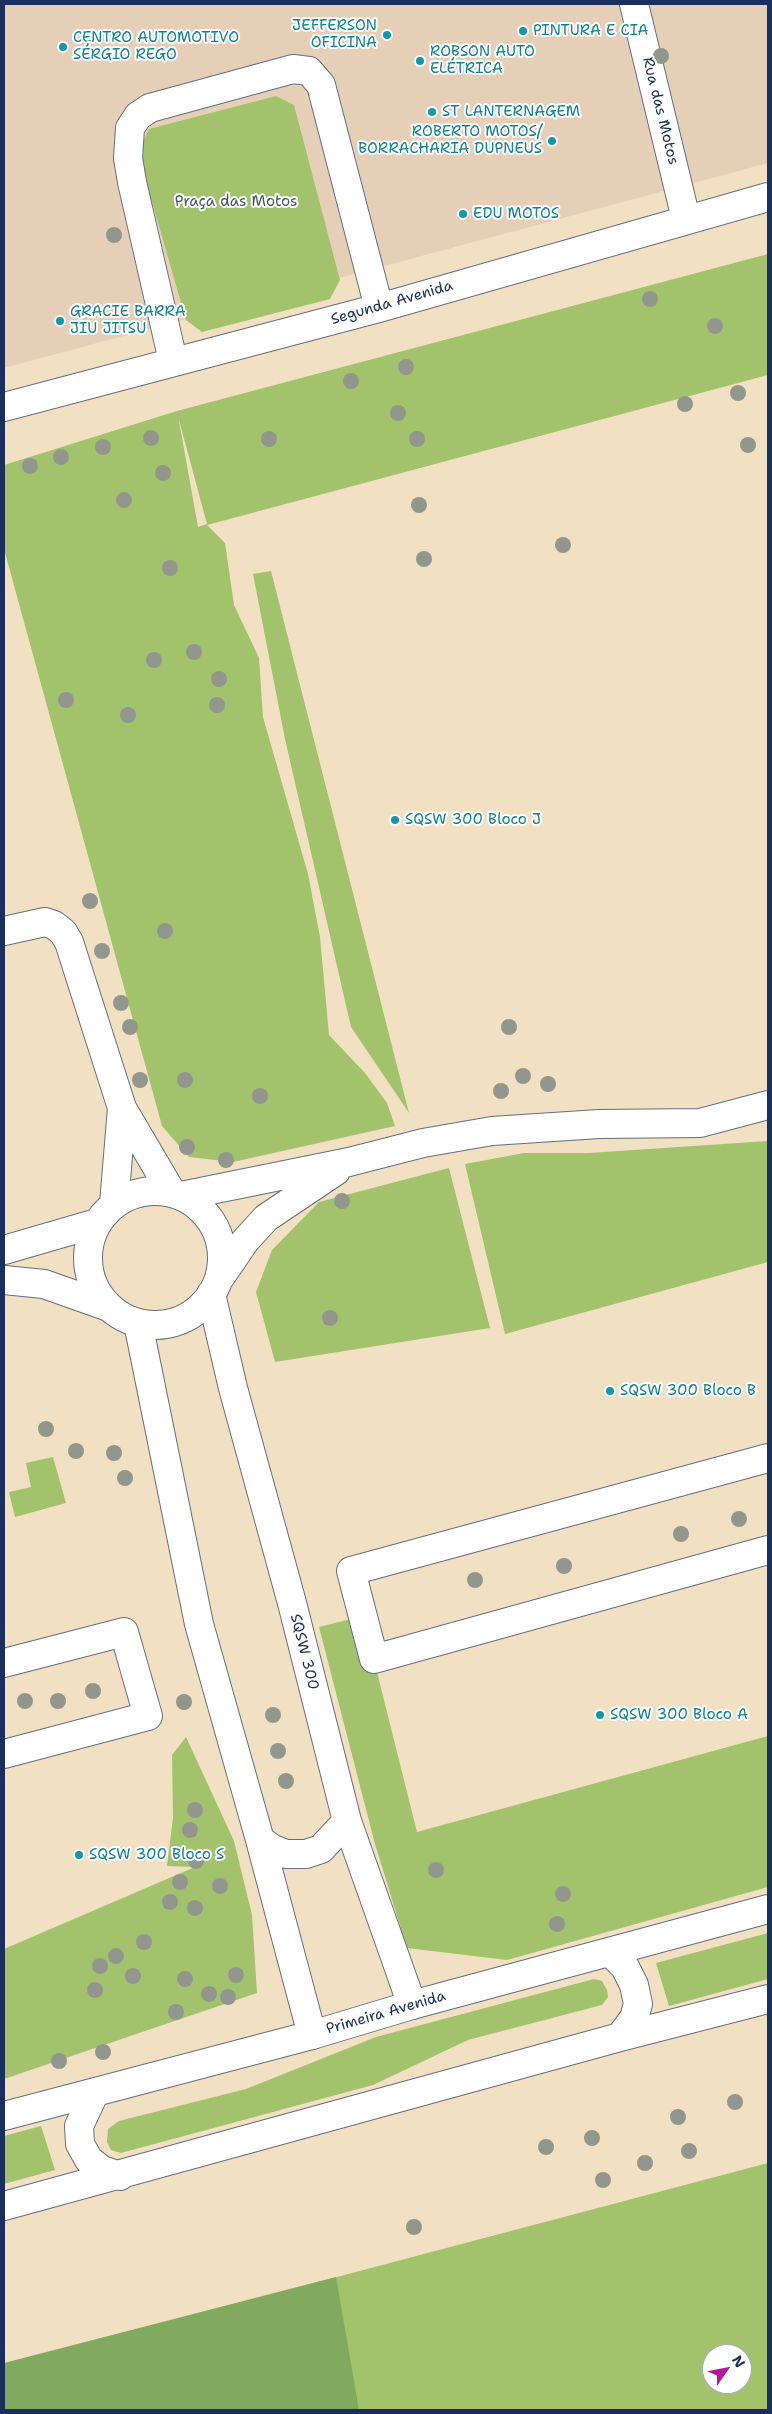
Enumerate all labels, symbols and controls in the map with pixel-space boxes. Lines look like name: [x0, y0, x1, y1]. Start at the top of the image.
place label: JEFFERSON OFICINA: [292, 17, 377, 52]
place label: PINTURA E CIA: [533, 22, 648, 40]
marker: PINTURA E CIA: [517, 25, 529, 37]
place label: CENTRO AUTOMOTIVO SÉRGIO REGO: [73, 29, 239, 64]
marker: JEFFERSON OFICINA: [381, 29, 393, 41]
marker: CENTRO AUTOMOTIVO SÉRGIO REGO: [57, 41, 69, 53]
place label: ROBSON AUTO ELÉTRICA: [430, 43, 535, 78]
marker: ROBSON AUTO ELÉTRICA: [414, 55, 426, 67]
street label: Rua das Motos: [638, 55, 682, 167]
place label: ST LANTERNAGEM: [442, 103, 580, 121]
marker: ST LANTERNAGEM: [426, 106, 438, 118]
place label: ROBERTO MOTOS/ BORRACHARIA DUPNEUS: [358, 123, 542, 158]
marker: ROBERTO MOTOS/ BORRACHARIA DUPNEUS: [546, 135, 558, 147]
park label: Praça das Motos: [175, 193, 297, 211]
place label: EDU MOTOS: [473, 205, 559, 223]
marker: EDU MOTOS: [457, 208, 469, 220]
street label: Segunda Avenida: [329, 277, 455, 329]
place label: GRACIE BARRA JIU JITSU: [70, 303, 186, 338]
marker: GRACIE BARRA JIU JITSU: [54, 315, 66, 327]
place label: SQSW 300 Bloco J: [405, 811, 541, 829]
marker: SQSW 300 Bloco J: [389, 814, 401, 826]
place label: SQSW 300 Bloco B: [620, 1382, 756, 1400]
marker: SQSW 300 Bloco B: [604, 1385, 616, 1397]
street label: SQSW 300: [286, 1612, 322, 1692]
place label: SQSW 300 Bloco A: [610, 1706, 748, 1724]
marker: SQSW 300 Bloco A: [594, 1709, 606, 1721]
place label: SQSW 300 Bloco S: [89, 1846, 224, 1864]
marker: SQSW 300 Bloco S: [73, 1849, 85, 1861]
street label: Primeira Avenida: [324, 1987, 448, 2039]
north arrow: [702, 2344, 752, 2394]
text: N: [728, 2352, 749, 2371]

